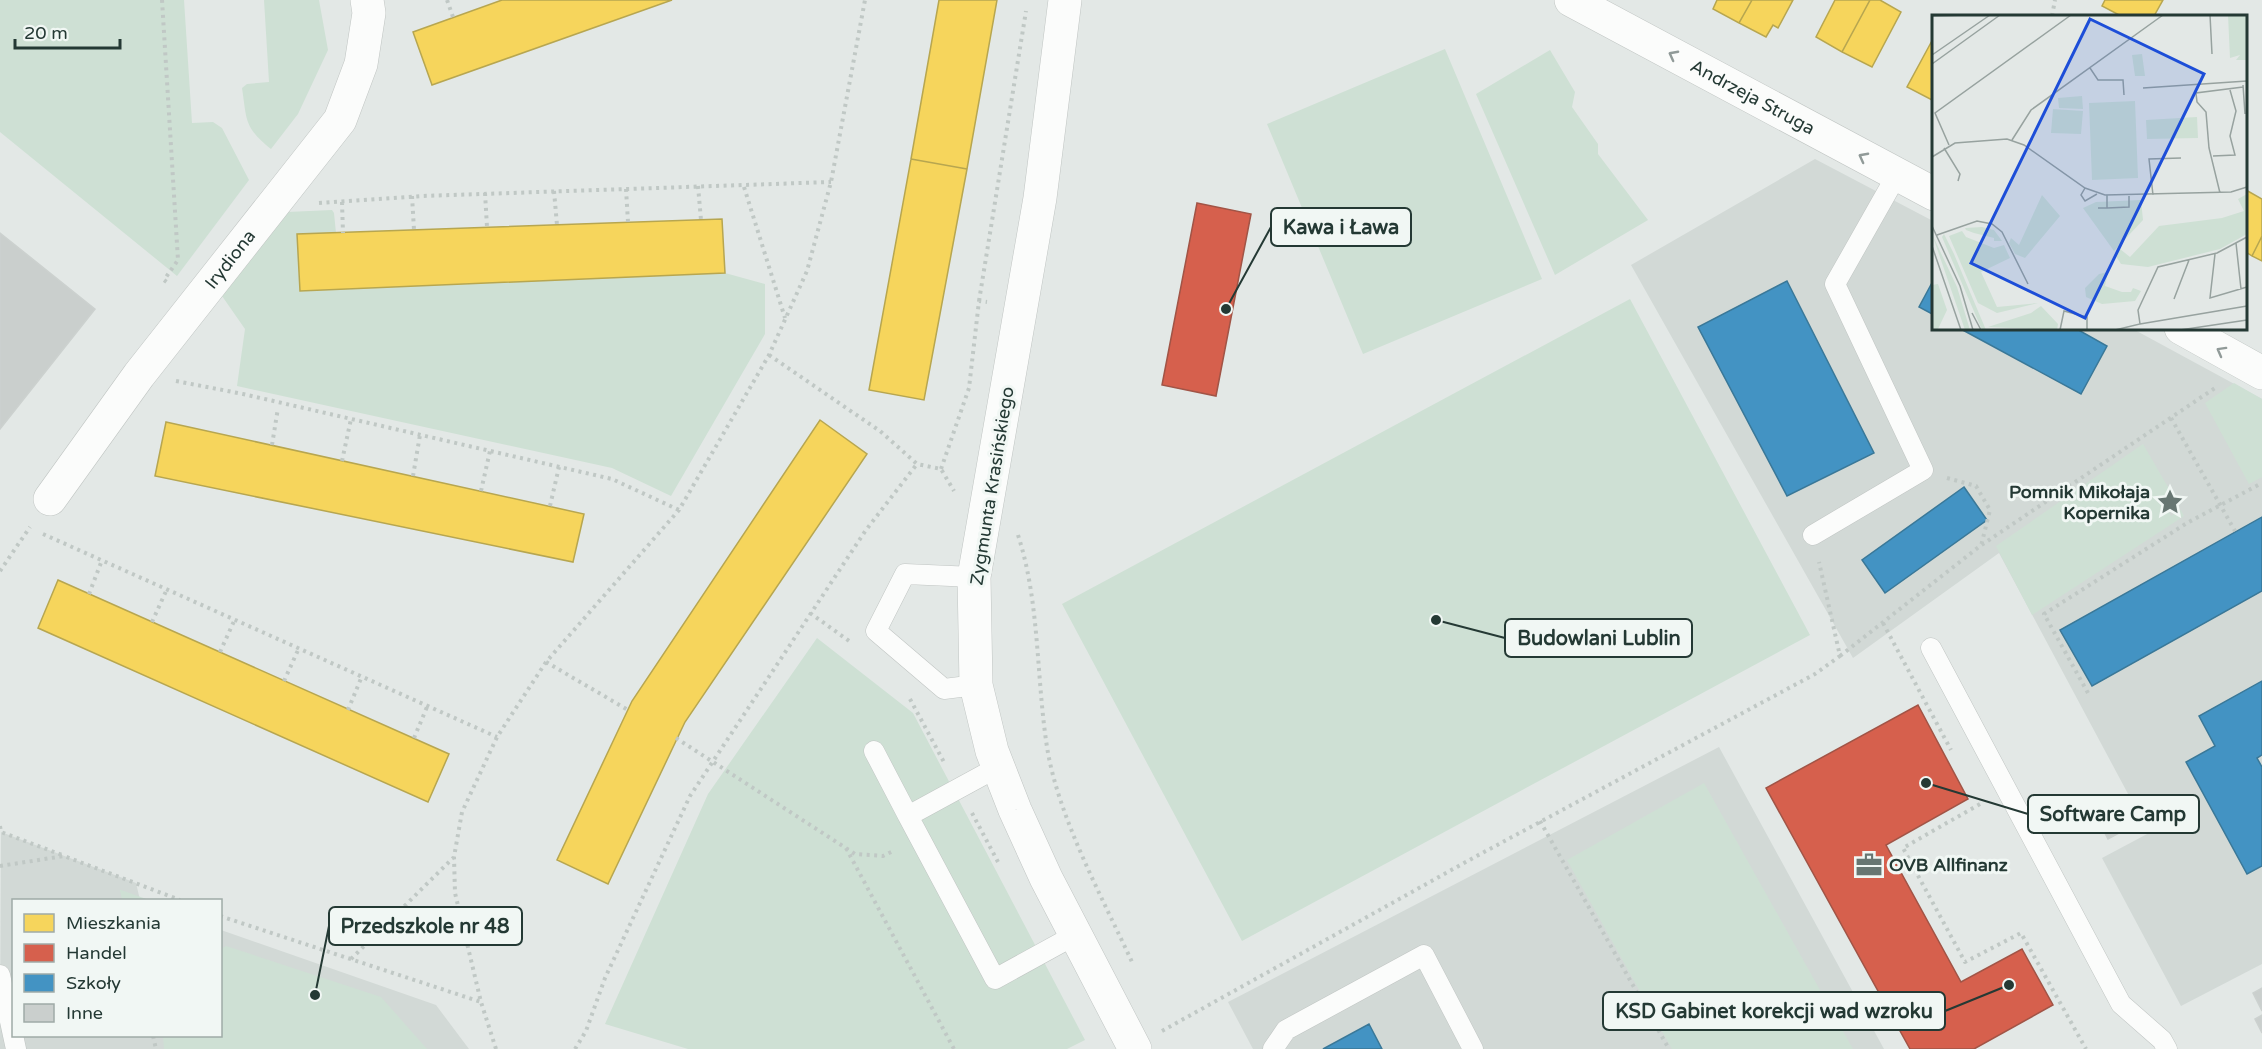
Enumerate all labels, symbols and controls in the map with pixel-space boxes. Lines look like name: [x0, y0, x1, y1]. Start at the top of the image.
scale bar: [15, 12, 120, 50]
inset map: [1932, 15, 2247, 330]
text: 20 m: [24, 22, 68, 44]
one-way arrow: [1669, 51, 1679, 62]
street label: Andrzeja Struga: [1687, 55, 1819, 139]
one-way arrow: [1858, 153, 1869, 165]
callout: Kawa i Ława: [1271, 208, 1411, 246]
text: Kawa i Ława: [1283, 216, 1399, 240]
street label: Irydiona: [200, 225, 260, 293]
one-way arrow: [2217, 347, 2228, 358]
street label: Zygmunta Krasińskiego: [965, 385, 1019, 587]
place label: Pomnik Mikołaja Kopernika: [2009, 481, 2150, 524]
place icon: Pomnik Mikołaja Kopernika: [2155, 487, 2185, 517]
callout: Budowlani Lublin: [1505, 619, 1692, 657]
text: Budowlani Lublin: [1517, 627, 1681, 651]
callout: Software Camp: [2028, 795, 2199, 833]
text: Software Camp: [2040, 803, 2187, 827]
office icon: OVB Allfinanz: [1854, 850, 1884, 880]
place label: OVB Allfinanz: [1889, 854, 2008, 876]
legend: [12, 899, 222, 1037]
callout: Przedszkole nr 48: [329, 907, 522, 945]
text: Mieszkania: [66, 912, 161, 934]
text: Przedszkole nr 48: [341, 915, 509, 939]
text: Handel: [66, 942, 127, 964]
text: Szkoły: [66, 972, 121, 994]
callout: KSD Gabinet korekcji wad wzroku: [1603, 992, 1945, 1030]
text: KSD Gabinet korekcji wad wzroku: [1615, 1000, 1933, 1024]
text: Inne: [66, 1002, 103, 1024]

